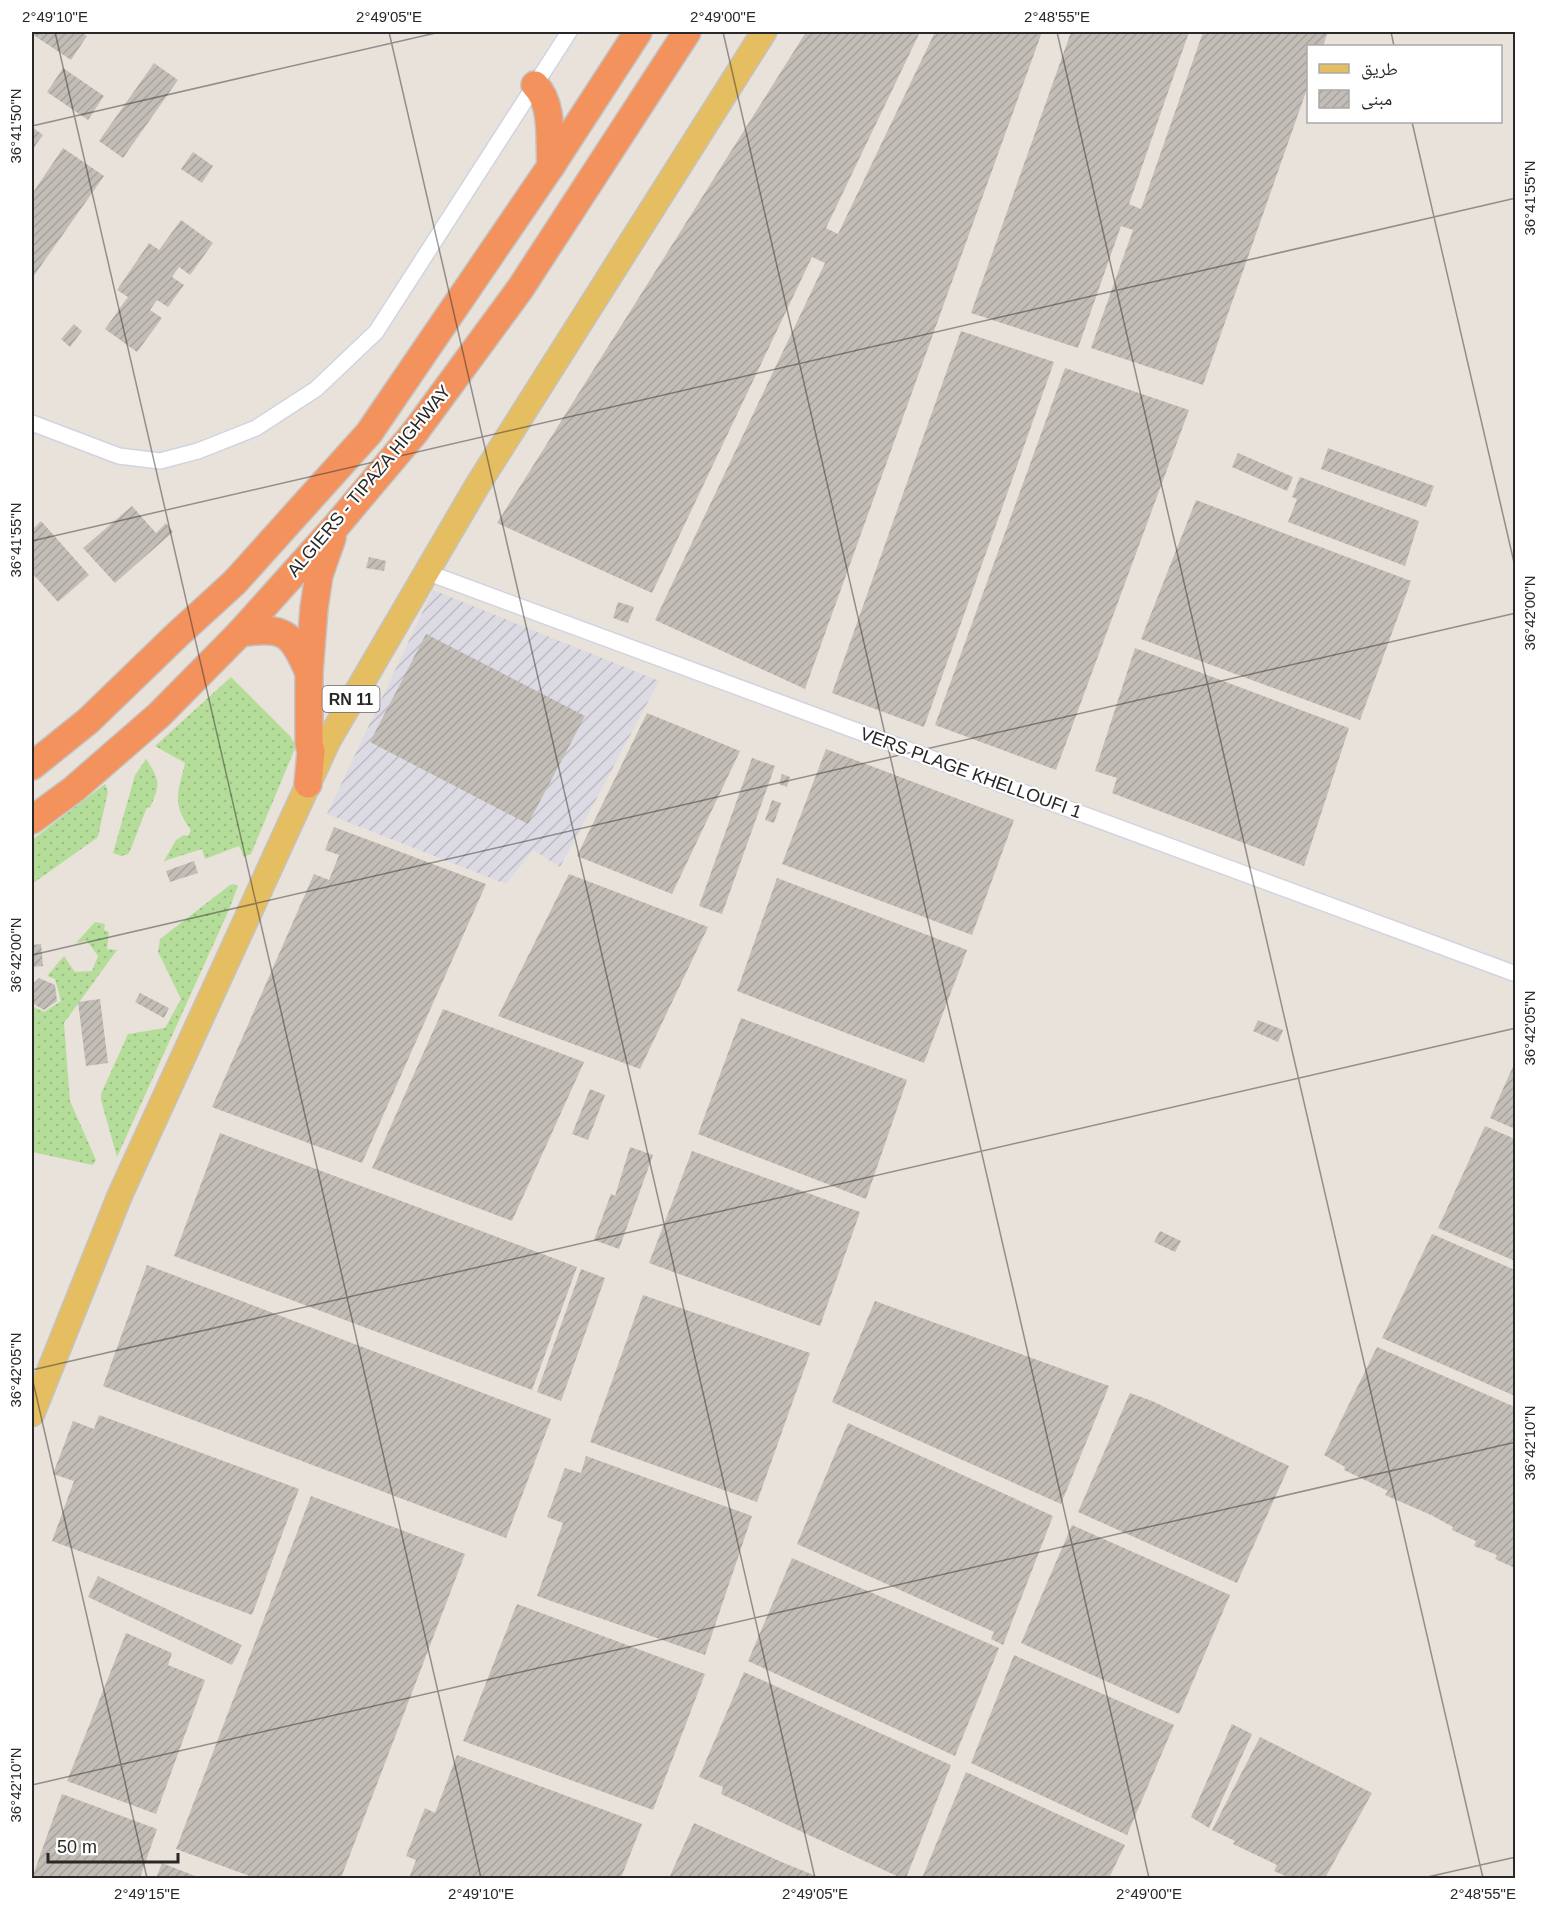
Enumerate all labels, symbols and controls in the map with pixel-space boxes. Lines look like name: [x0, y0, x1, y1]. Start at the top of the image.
text: 2°49'10"E: [22, 8, 88, 25]
text: 2°49'05"E: [356, 8, 422, 25]
text: 2°49'00"E: [690, 8, 756, 25]
text: 2°48'55"E: [1024, 8, 1090, 25]
legend: [1307, 45, 1502, 123]
text: طريق: [1361, 59, 1398, 80]
text: 36°41'50"N: [7, 88, 24, 164]
text: مبنى: [1361, 89, 1392, 110]
text: 36°41'55"N: [1521, 160, 1538, 236]
street label: ALGIERS - TIPAZA HIGHWAY: [283, 381, 455, 581]
text: 36°41'55"N: [7, 502, 24, 578]
text: 36°42'00"N: [1521, 575, 1538, 651]
road number: RN 11: [322, 686, 380, 712]
street label: VERS PLAGE KHELLOUFI 1: [858, 724, 1084, 822]
text: 36°42'00"N: [7, 917, 24, 993]
text: 36°42'05"N: [1521, 990, 1538, 1066]
text: 36°42'05"N: [7, 1332, 24, 1408]
text: 36°42'10"N: [1521, 1405, 1538, 1481]
text: 36°42'10"N: [7, 1747, 24, 1823]
scale bar: [48, 1826, 178, 1864]
text: 50 m: [57, 1837, 97, 1857]
text: 2°49'15"E: [114, 1885, 180, 1902]
text: 2°49'10"E: [448, 1885, 514, 1902]
text: 2°49'05"E: [782, 1885, 848, 1902]
text: 2°49'00"E: [1116, 1885, 1182, 1902]
text: 2°48'55"E: [1450, 1885, 1516, 1902]

